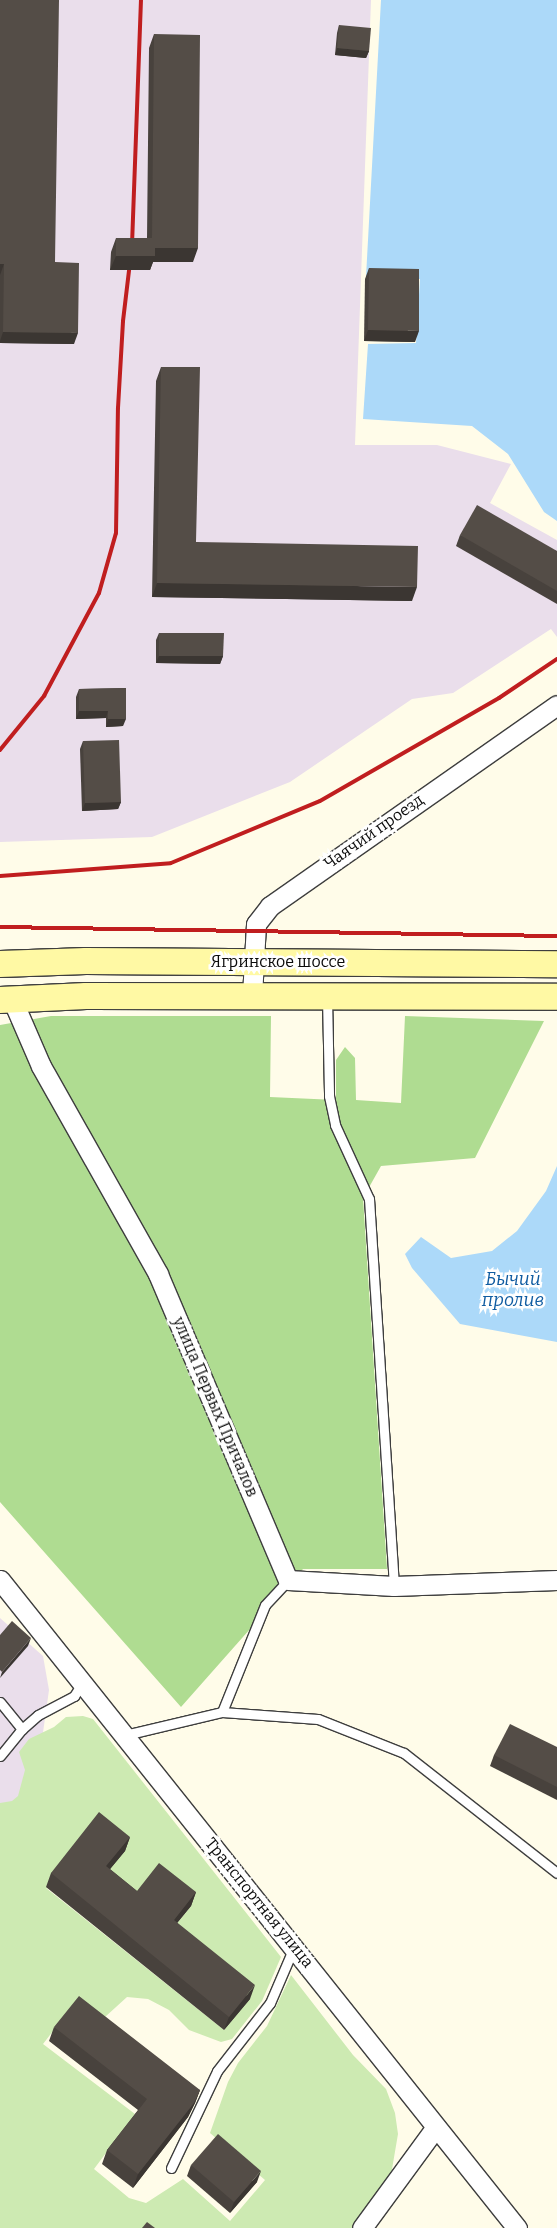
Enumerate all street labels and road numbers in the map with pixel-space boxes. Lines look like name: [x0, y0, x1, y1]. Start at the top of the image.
street label: Чаячий проезд: [320, 791, 428, 873]
street label: Ягринское шоссе: [211, 952, 345, 972]
street label: улица Первых Причалов: [168, 1314, 262, 1500]
street label: Транспортная улица: [201, 1834, 317, 1972]

